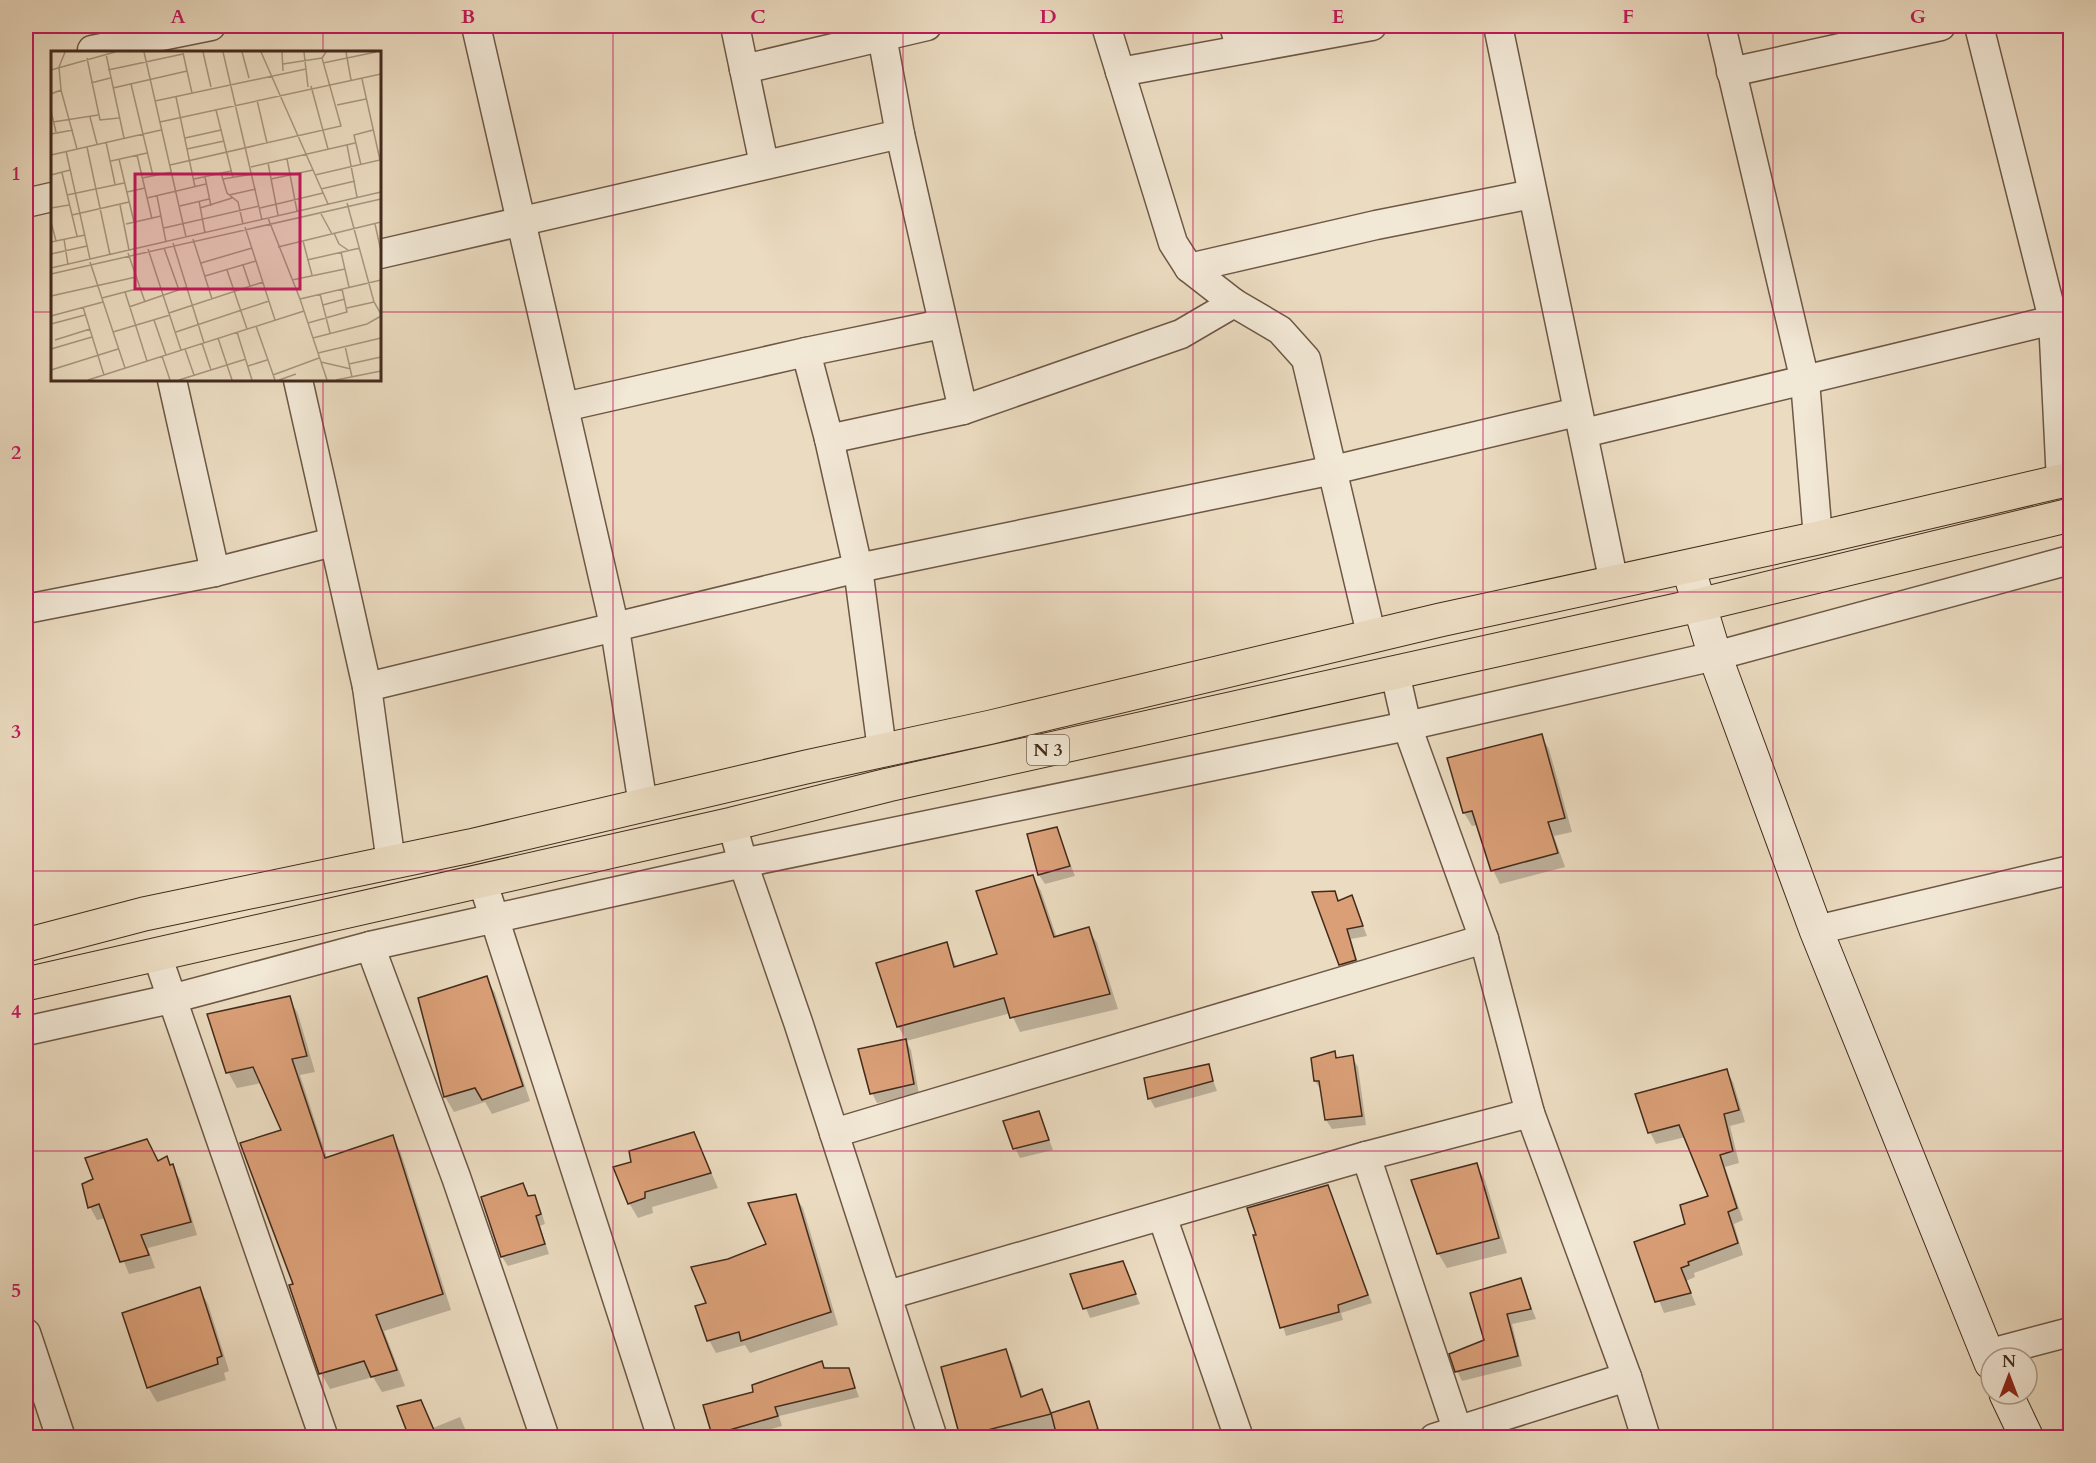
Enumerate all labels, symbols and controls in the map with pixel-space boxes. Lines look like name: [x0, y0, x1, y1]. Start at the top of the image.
text: A: [170, 3, 186, 30]
text: B: [461, 3, 475, 30]
text: C: [750, 3, 766, 30]
text: D: [1039, 3, 1057, 30]
text: E: [1332, 3, 1344, 30]
text: F: [1622, 3, 1634, 30]
text: G: [1910, 3, 1926, 30]
inset map: [51, 51, 381, 381]
text: 1: [11, 160, 21, 187]
text: 2: [11, 439, 21, 466]
text: 3: [11, 718, 21, 745]
road number: N 3: [1027, 735, 1069, 765]
text: 4: [11, 998, 21, 1025]
text: 5: [11, 1277, 21, 1304]
north arrow: [1979, 1346, 2039, 1406]
text: N: [2002, 1351, 2016, 1373]

